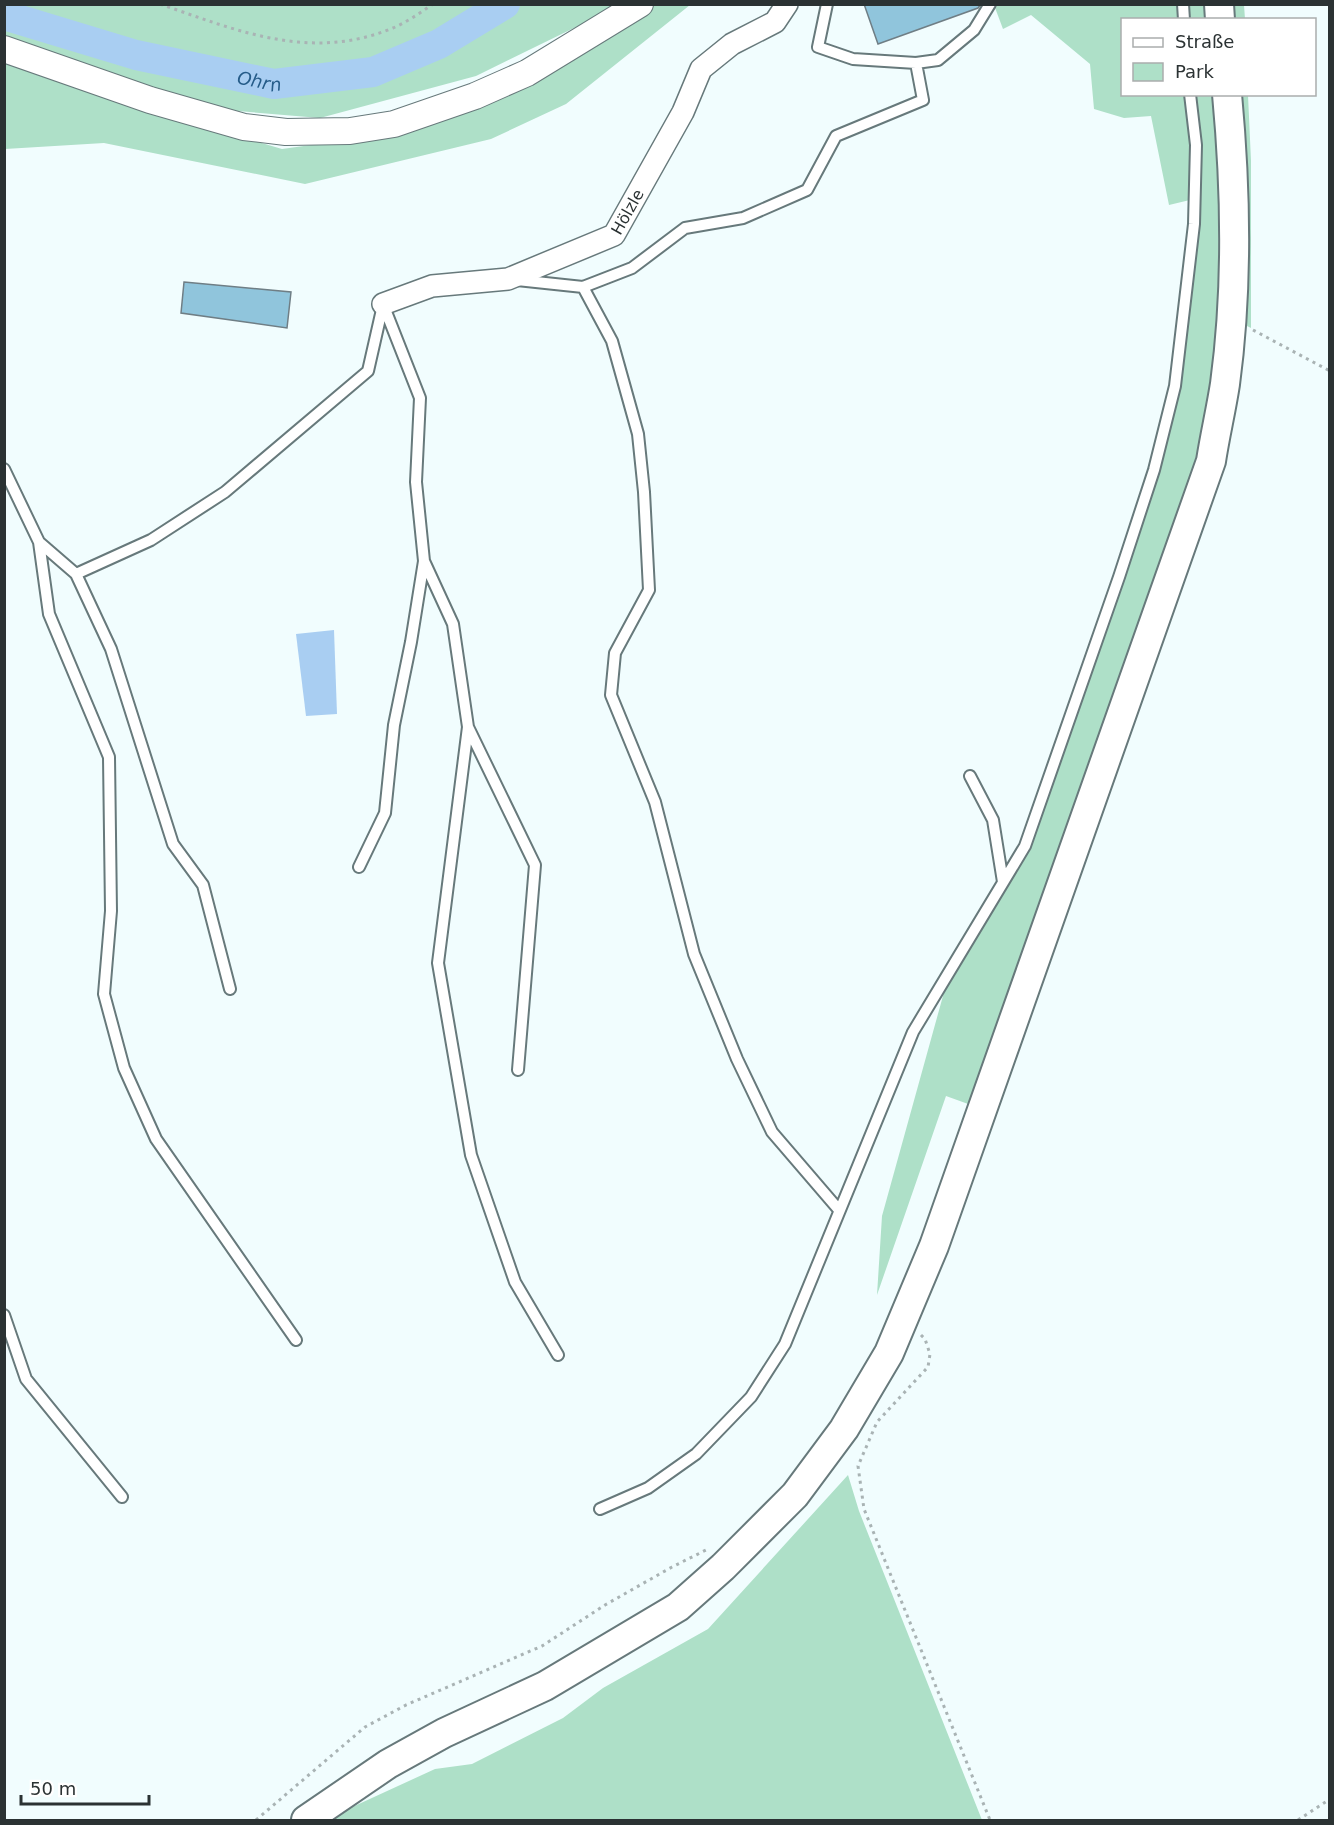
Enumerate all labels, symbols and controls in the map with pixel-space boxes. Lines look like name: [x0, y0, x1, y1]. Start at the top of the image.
legend: [1121, 18, 1316, 96]
text: Straße: [1175, 31, 1234, 52]
text: Park: [1175, 61, 1214, 82]
water label: Ohrn: [235, 66, 282, 95]
street label: Hölzle: [607, 186, 647, 238]
scale bar: [21, 1768, 148, 1806]
text: 50 m: [30, 1778, 76, 1799]

